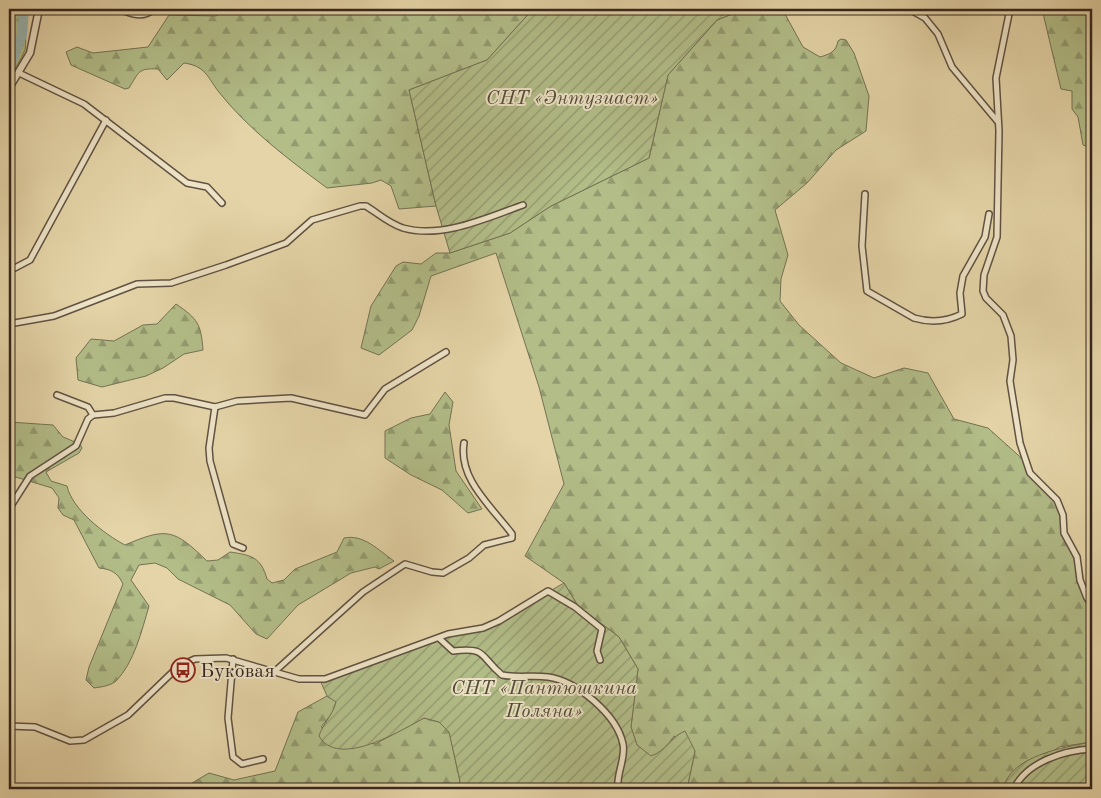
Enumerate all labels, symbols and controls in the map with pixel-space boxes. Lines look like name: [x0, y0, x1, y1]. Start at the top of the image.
park label: СНТ «Энтузиаст»: [486, 89, 658, 109]
bus stop icon: Буковая: [170, 657, 196, 683]
place label: Буковая: [200, 662, 275, 682]
park label: СНТ «Пантюшкина Поляна»: [451, 679, 637, 722]

